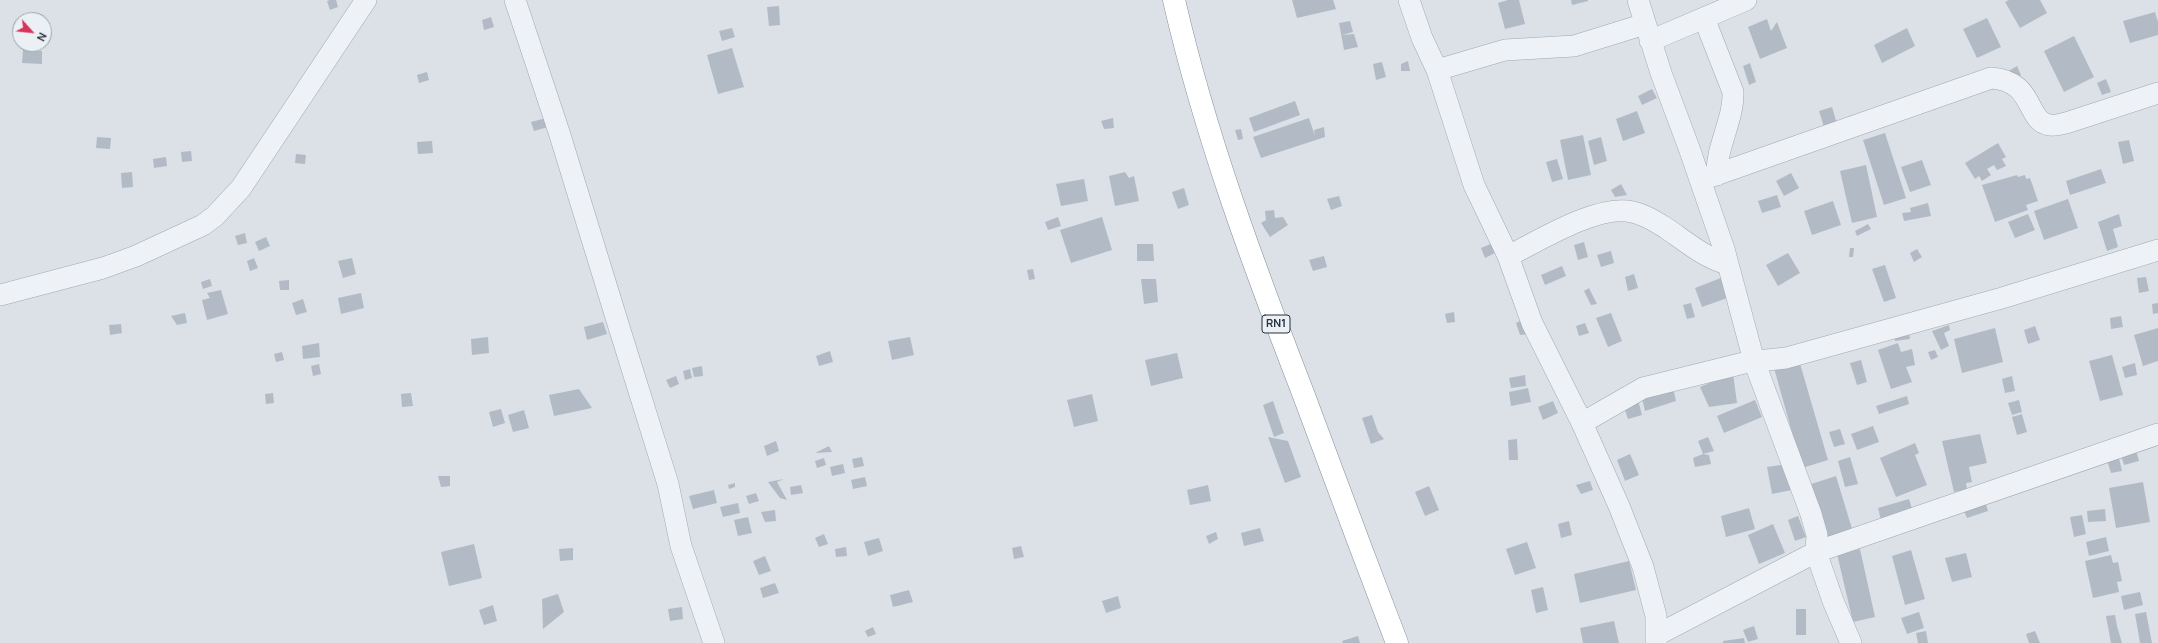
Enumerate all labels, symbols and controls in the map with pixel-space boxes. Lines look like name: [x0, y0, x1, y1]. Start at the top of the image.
north arrow: [12, 12, 52, 52]
text: N: [34, 30, 51, 44]
road number: RN1: [1262, 315, 1290, 333]

